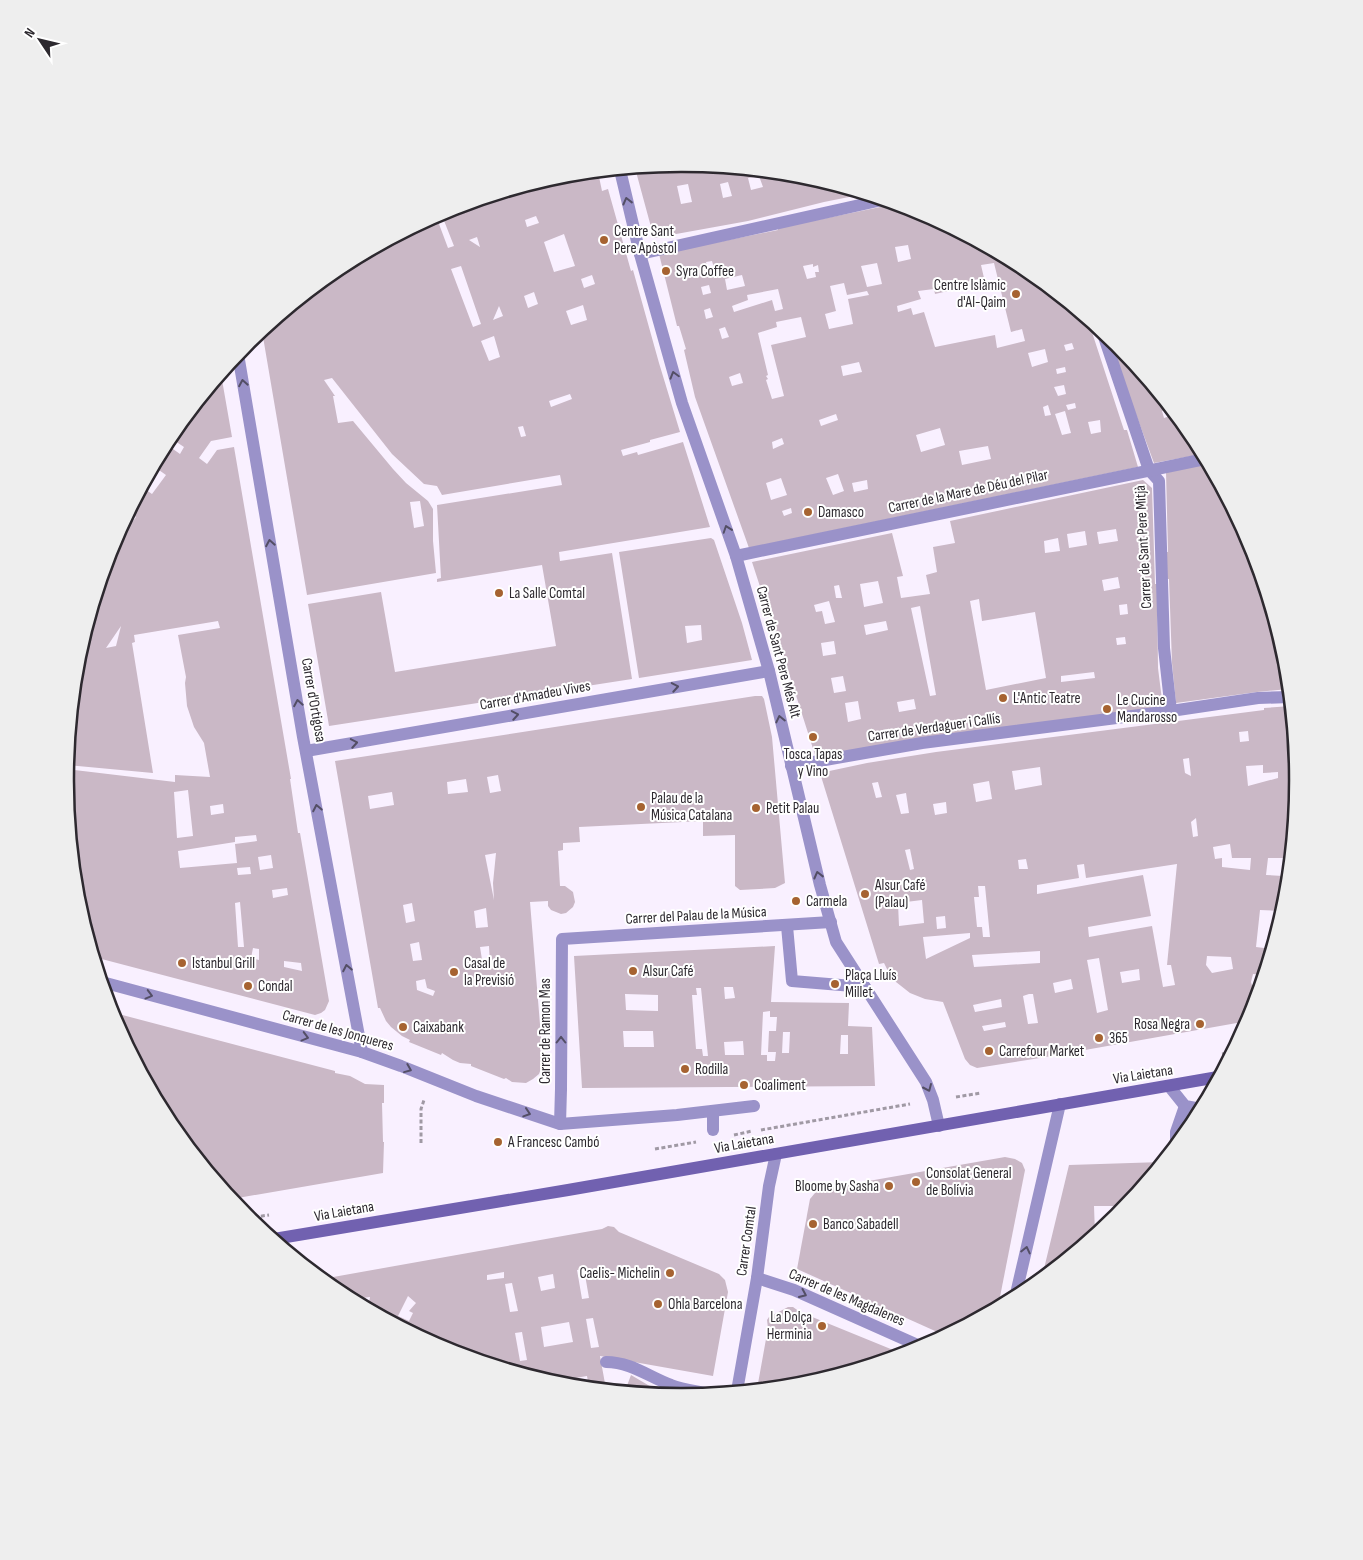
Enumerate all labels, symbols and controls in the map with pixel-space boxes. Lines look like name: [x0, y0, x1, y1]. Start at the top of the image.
north arrow: [15, 15, 65, 65]
text: N: [21, 25, 39, 41]
one-way arrow: [623, 198, 633, 206]
place label: Centre Sant Pere Apòstol: [614, 222, 677, 258]
marker: Centre Sant Pere Apòstol: [598, 234, 610, 246]
place label: Syra Coffee: [676, 262, 734, 281]
marker: Syra Coffee: [660, 265, 672, 277]
place label: Centre Islàmic d'Al-Qaim: [934, 276, 1006, 312]
marker: Centre Islàmic d'Al-Qaim: [1010, 288, 1022, 300]
one-way arrow: [670, 371, 680, 380]
one-way arrow: [238, 378, 248, 387]
street label: Carrer de la Mare de Déu del Pilar: [886, 465, 1050, 518]
street label: Carrer de Sant Pere Mitjà: [1131, 484, 1156, 609]
place label: Damasco: [818, 503, 864, 522]
marker: Damasco: [802, 506, 814, 518]
one-way arrow: [723, 525, 733, 533]
one-way arrow: [266, 539, 276, 547]
place label: La Salle Comtal: [509, 584, 585, 603]
street label: Carrer de Sant Pere Més Alt: [752, 584, 805, 721]
marker: La Salle Comtal: [493, 587, 505, 599]
street label: Carrer d'Ortigosa: [297, 657, 330, 744]
street label: Carrer d'Amadeu Vives: [478, 676, 592, 715]
one-way arrow: [670, 683, 679, 693]
place label: L'Antic Teatre: [1013, 689, 1081, 708]
place label: Le Cucine Mandarosso: [1117, 691, 1177, 727]
marker: L'Antic Teatre: [997, 692, 1009, 704]
one-way arrow: [293, 699, 303, 707]
marker: Le Cucine Mandarosso: [1101, 703, 1113, 715]
street label: Carrer de Verdaguer i Callís: [867, 709, 1002, 746]
one-way arrow: [510, 710, 519, 720]
one-way arrow: [775, 714, 786, 723]
marker: Tosca Tapas y Vino: [807, 731, 819, 743]
one-way arrow: [350, 738, 359, 748]
place label: Tosca Tapas y Vino: [784, 745, 842, 781]
place label: Palau de la Música Catalana: [651, 789, 732, 825]
place label: Petit Palau: [766, 799, 819, 818]
marker: Palau de la Música Catalana: [635, 801, 647, 813]
marker: Petit Palau: [750, 802, 762, 814]
one-way arrow: [313, 804, 323, 813]
one-way arrow: [813, 871, 824, 880]
place label: Alsur Café (Palau): [874, 876, 926, 912]
marker: Alsur Café (Palau): [859, 888, 871, 900]
place label: Carmela: [806, 892, 848, 911]
marker: Carmela: [790, 895, 802, 907]
street label: Carrer del Palau de la Música: [625, 902, 767, 929]
place label: Istanbul Grill: [192, 954, 255, 973]
place label: Casal de la Previsió: [464, 954, 514, 990]
marker: Istanbul Grill: [176, 957, 188, 969]
place label: Alsur Café: [642, 962, 694, 981]
one-way arrow: [342, 964, 353, 972]
marker: Alsur Café: [627, 965, 639, 977]
marker: Casal de la Previsió: [448, 966, 460, 978]
place label: Plaça Lluís Millet: [845, 966, 897, 1002]
place label: Condal: [258, 977, 293, 996]
street label: Carrer de Ramon Mas: [536, 978, 555, 1084]
marker: Plaça Lluís Millet: [829, 978, 841, 990]
marker: Condal: [242, 980, 254, 992]
one-way arrow: [144, 989, 152, 999]
street label: Carrer de les Jonqueres: [280, 1006, 396, 1055]
place label: Rosa Negra: [1134, 1015, 1190, 1034]
place label: Caixabank: [413, 1018, 464, 1037]
marker: Rosa Negra: [1194, 1018, 1206, 1030]
marker: Caixabank: [397, 1021, 409, 1033]
place label: 365: [1109, 1029, 1128, 1048]
one-way arrow: [301, 1031, 310, 1042]
marker: 365: [1093, 1032, 1105, 1044]
one-way arrow: [556, 1036, 566, 1044]
place label: Carrefour Market: [999, 1042, 1085, 1061]
marker: Carrefour Market: [983, 1045, 995, 1057]
place label: Rodilla: [695, 1060, 729, 1079]
street label: Via Laietana: [1112, 1060, 1175, 1089]
one-way arrow: [403, 1062, 412, 1073]
marker: Rodilla: [679, 1063, 691, 1075]
place label: Coaliment: [754, 1076, 806, 1095]
marker: Coaliment: [738, 1079, 750, 1091]
one-way arrow: [922, 1083, 932, 1092]
one-way arrow: [523, 1107, 531, 1117]
street label: Via Laietana: [713, 1129, 776, 1158]
place label: A Francesc Cambó: [507, 1133, 599, 1152]
marker: A Francesc Cambó: [492, 1136, 504, 1148]
place label: Consolat General de Bolívia: [926, 1164, 1012, 1200]
marker: Consolat General de Bolívia: [910, 1176, 922, 1188]
place label: Bloome by Sasha: [795, 1177, 879, 1196]
marker: Bloome by Sasha: [883, 1180, 895, 1192]
street label: Via Laietana: [313, 1197, 376, 1226]
street label: Carrer Comtal: [732, 1205, 761, 1277]
place label: Banco Sabadell: [823, 1215, 899, 1234]
marker: Banco Sabadell: [807, 1218, 819, 1230]
one-way arrow: [1020, 1246, 1031, 1255]
place label: Caelis- Michelin: [580, 1264, 660, 1283]
street label: Carrer de les Magdalenes: [786, 1264, 908, 1331]
marker: Caelis- Michelin: [664, 1267, 676, 1279]
one-way arrow: [798, 1288, 807, 1299]
place label: Ohla Barcelona: [668, 1295, 743, 1314]
marker: Ohla Barcelona: [652, 1298, 664, 1310]
place label: La Dolça Herminia: [767, 1308, 812, 1344]
marker: La Dolça Herminia: [816, 1320, 828, 1332]

